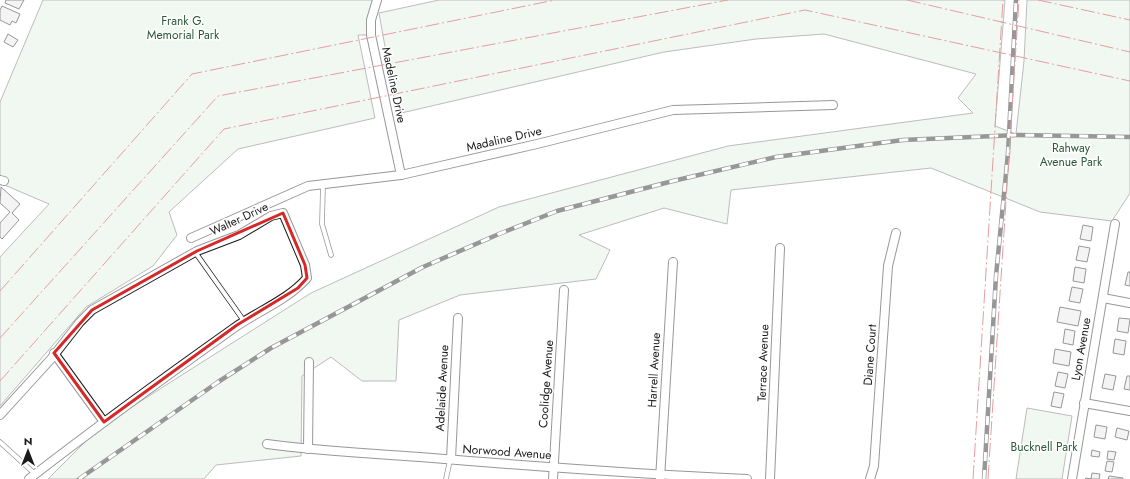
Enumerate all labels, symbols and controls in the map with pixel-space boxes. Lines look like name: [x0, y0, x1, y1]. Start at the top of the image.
park label: Frank G. Memorial Park: [147, 12, 220, 44]
street label: Madeline Drive: [377, 45, 411, 125]
street label: Madaline Drive: [465, 122, 543, 156]
park label: Rahway Avenue Park: [1040, 139, 1103, 171]
street label: Walter Drive: [207, 198, 271, 240]
street label: Lyon Avenue: [1067, 316, 1095, 382]
street label: Terrace Avenue: [753, 324, 773, 402]
street label: Diane Court: [859, 324, 881, 386]
street label: Harrell Avenue: [643, 332, 665, 408]
street label: Coolidge Avenue: [534, 339, 558, 429]
street label: Adelaide Avenue: [431, 344, 453, 432]
north arrow: [8, 431, 48, 471]
text: N: [24, 433, 32, 449]
park label: Bucknell Park: [1011, 438, 1078, 456]
street label: Norwood Avenue: [462, 440, 552, 464]

